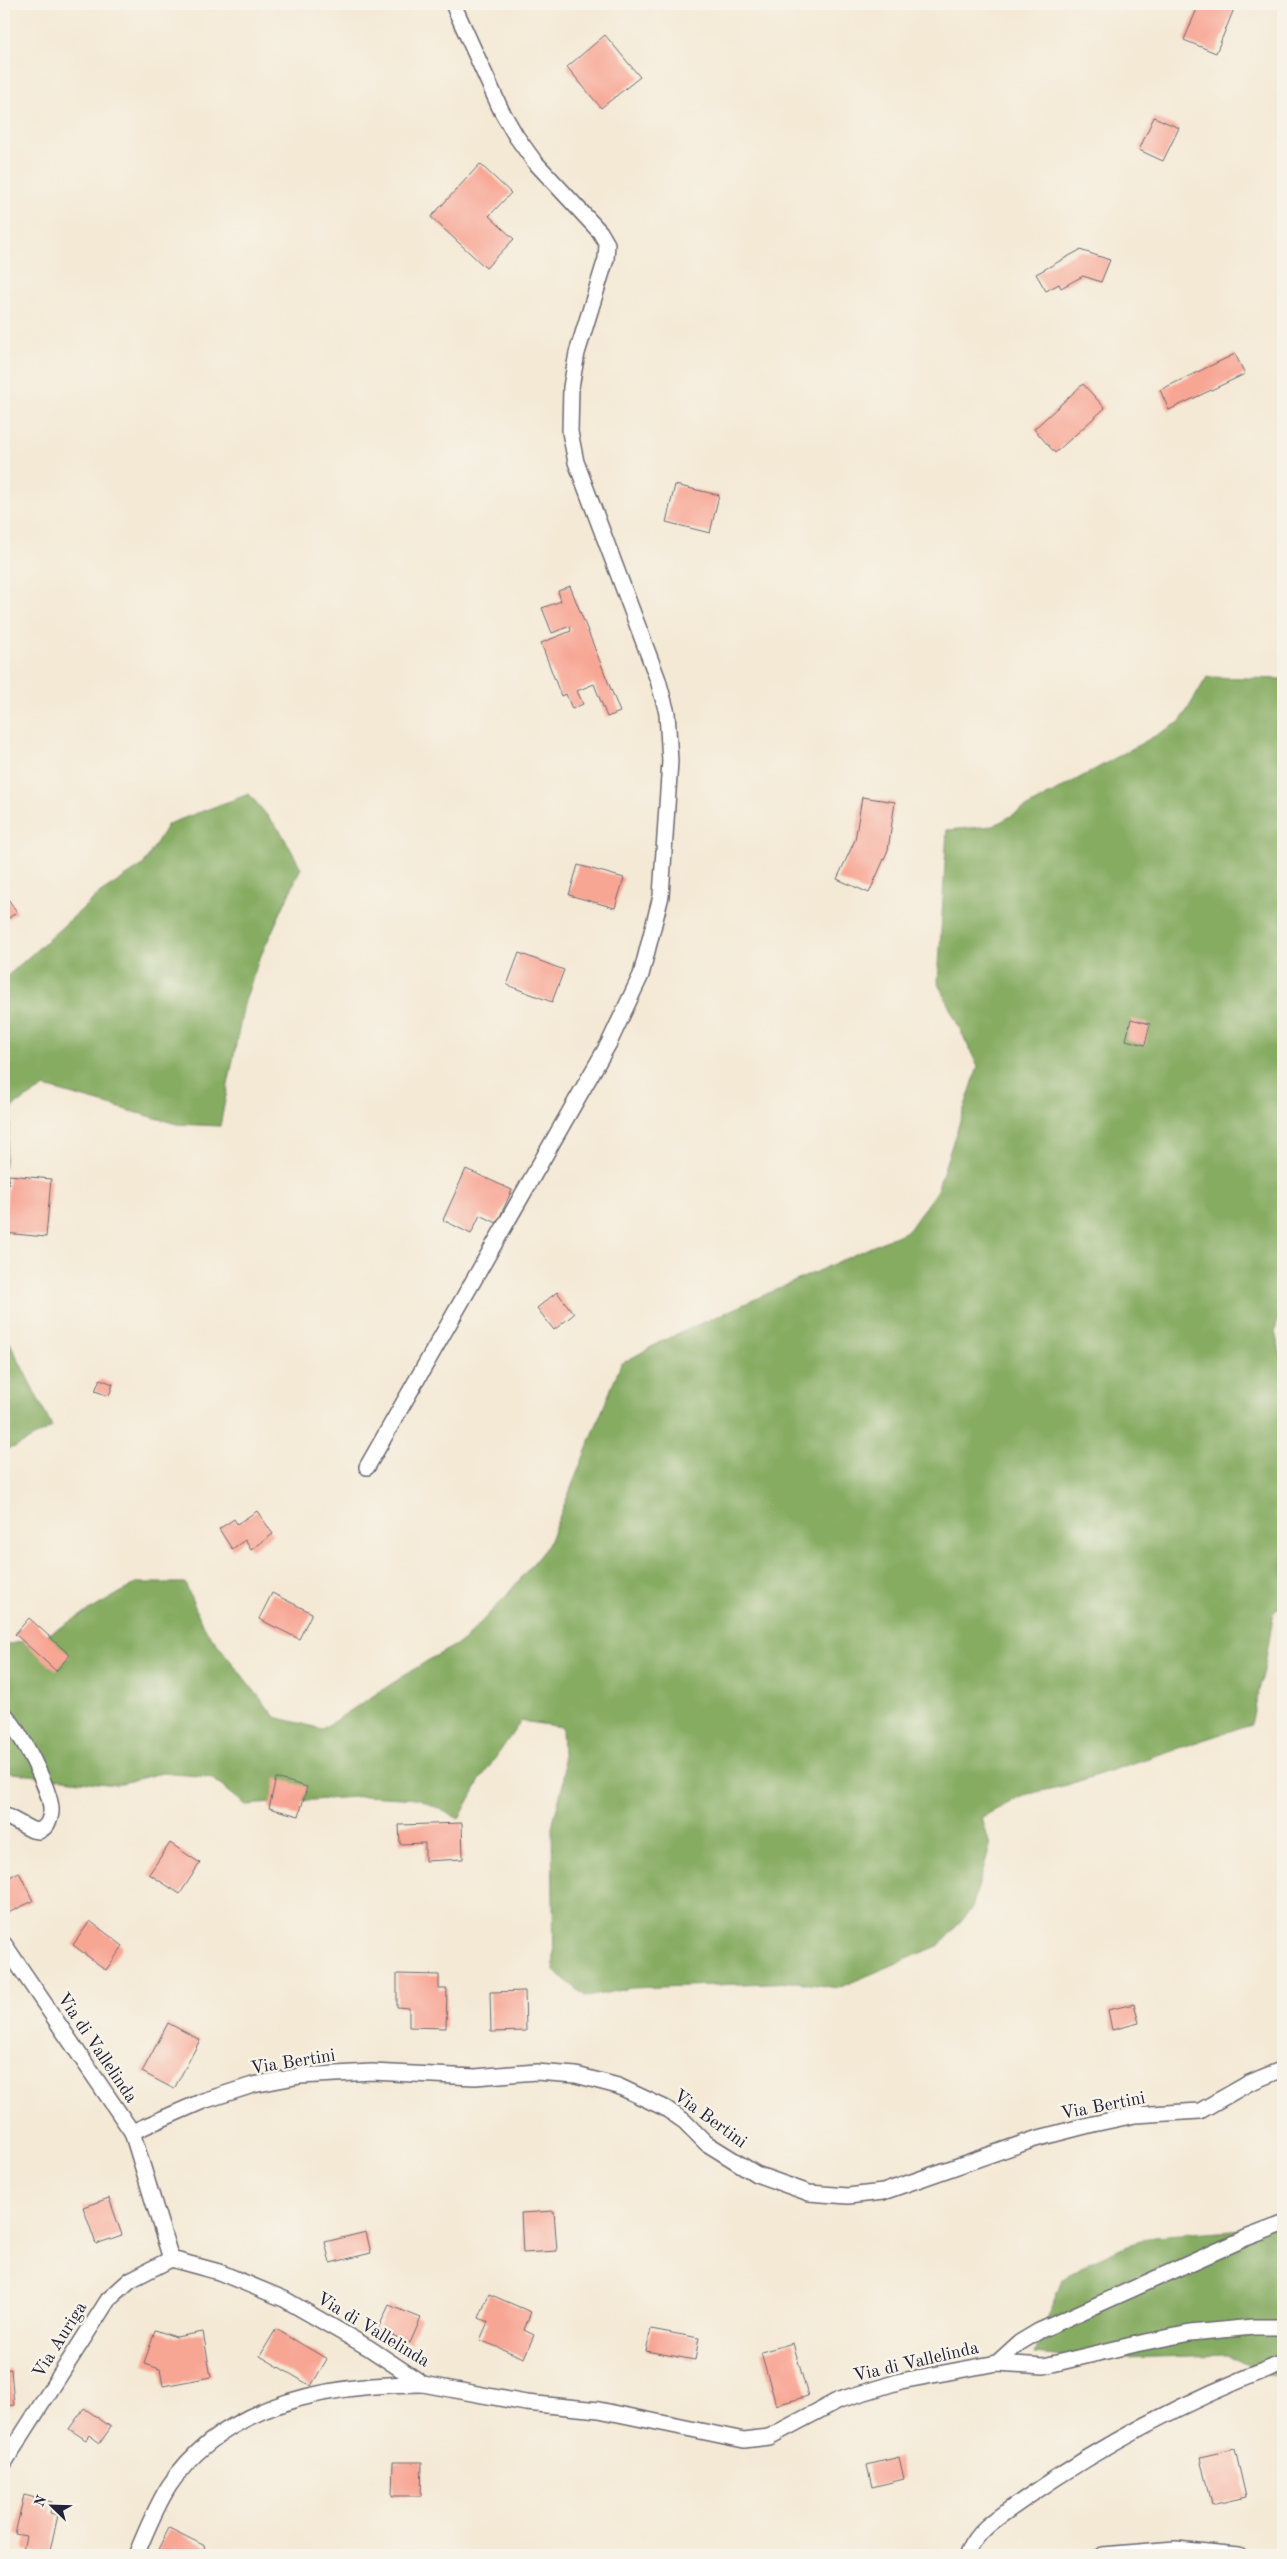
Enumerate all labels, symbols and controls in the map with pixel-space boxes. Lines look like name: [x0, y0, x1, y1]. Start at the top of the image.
street label: Via di Vallelinda: [54, 1990, 140, 2106]
street label: Via Bertini: [249, 2046, 337, 2078]
street label: Via Bertini: [670, 2087, 750, 2152]
street label: Via Bertini: [1059, 2089, 1147, 2123]
street label: Via di Vallelinda: [313, 2289, 433, 2371]
street label: Via Auriga: [30, 2299, 91, 2381]
street label: Via di Vallelinda: [851, 2339, 981, 2385]
north arrow: [28, 2482, 78, 2532]
text: N: [32, 2493, 50, 2509]

